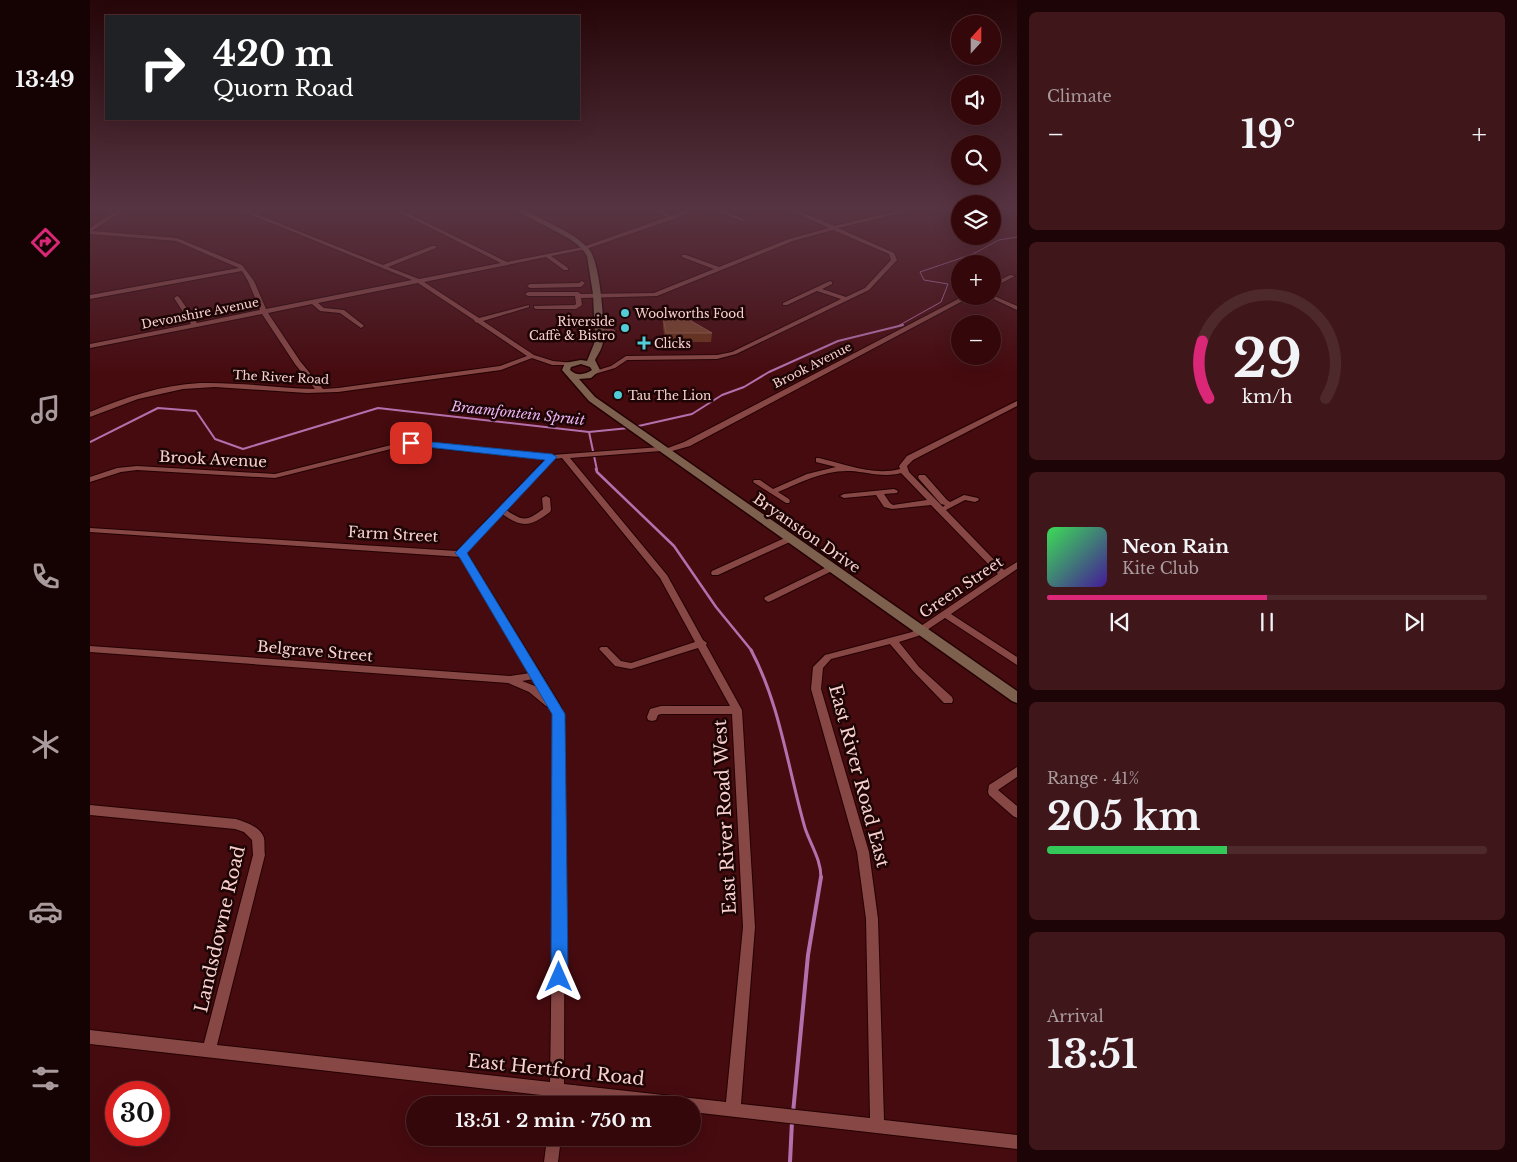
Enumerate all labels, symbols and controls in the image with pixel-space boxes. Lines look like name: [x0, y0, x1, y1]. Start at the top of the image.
north arrow: [951, 15, 1001, 65]
map controls: [951, 15, 1001, 365]
text: 420 m: [213, 32, 333, 75]
icon: right: [130, 35, 195, 100]
text: 13:49: [15, 66, 75, 93]
text: Quorn Road: [213, 75, 354, 102]
button: sound: [951, 75, 1001, 125]
text: Climate: [1047, 86, 1112, 106]
text: 19°: [1241, 111, 1296, 158]
text: −: [1047, 117, 1065, 152]
text: +: [1472, 117, 1487, 152]
button: search: [951, 135, 1001, 185]
button: layers: [951, 195, 1001, 245]
icon: directions: [28, 225, 63, 260]
button: +: [951, 255, 1001, 305]
street label: Devonshire Avenue: [140, 294, 260, 332]
place label: Woolworths Food: [634, 306, 744, 321]
marker: Woolworths Food: [619, 307, 631, 319]
place label: Riverside Caffè & Bistro: [529, 314, 615, 343]
button: −: [951, 315, 1001, 365]
marker: Riverside Caffè & Bistro: [619, 322, 631, 334]
text: 29: [1233, 327, 1301, 391]
place label: Clicks: [654, 336, 691, 351]
marker: Clicks: [638, 337, 650, 349]
street label: Brook Avenue: [770, 339, 854, 391]
street label: The River Road: [232, 367, 330, 387]
text: km/h: [1242, 386, 1292, 408]
place label: Tau The Lion: [628, 388, 711, 403]
marker: Tau The Lion: [612, 389, 624, 401]
icon: music: [28, 392, 63, 427]
water label: Braamfontein Spruit: [449, 397, 587, 429]
pin: [390, 422, 432, 464]
icon: arrive: [397, 429, 425, 457]
street label: Brook Avenue: [159, 447, 267, 471]
street label: Bryanston Drive: [750, 489, 864, 577]
street label: Farm Street: [347, 522, 439, 546]
text: Neon Rain: [1122, 535, 1229, 558]
street label: Green Street: [915, 552, 1007, 622]
text: Kite Club: [1122, 558, 1199, 578]
icon: phone: [28, 559, 63, 594]
icon: previous: [1106, 608, 1134, 636]
icon: pause: [1253, 608, 1281, 636]
icon: next: [1400, 608, 1428, 636]
street label: Belgrave Street: [256, 636, 374, 666]
street label: East River Road East: [824, 682, 894, 870]
street label: East River Road West: [709, 719, 741, 915]
icon: climate: [28, 727, 63, 762]
text: Range · 41%: [1047, 768, 1139, 788]
text: 205 km: [1047, 793, 1200, 840]
street label: Landsdowne Road: [190, 843, 250, 1015]
icon: car: [28, 894, 63, 929]
position arrow: [532, 950, 584, 1002]
text: Arrival: [1047, 1006, 1104, 1026]
text: 13:51: [1047, 1031, 1138, 1078]
street label: East Hertford Road: [466, 1050, 646, 1090]
icon: filters: [28, 1061, 63, 1096]
speed limit sign: 30: [105, 1081, 170, 1146]
text: 13:51 · 2 min · 750 m: [455, 1109, 652, 1132]

